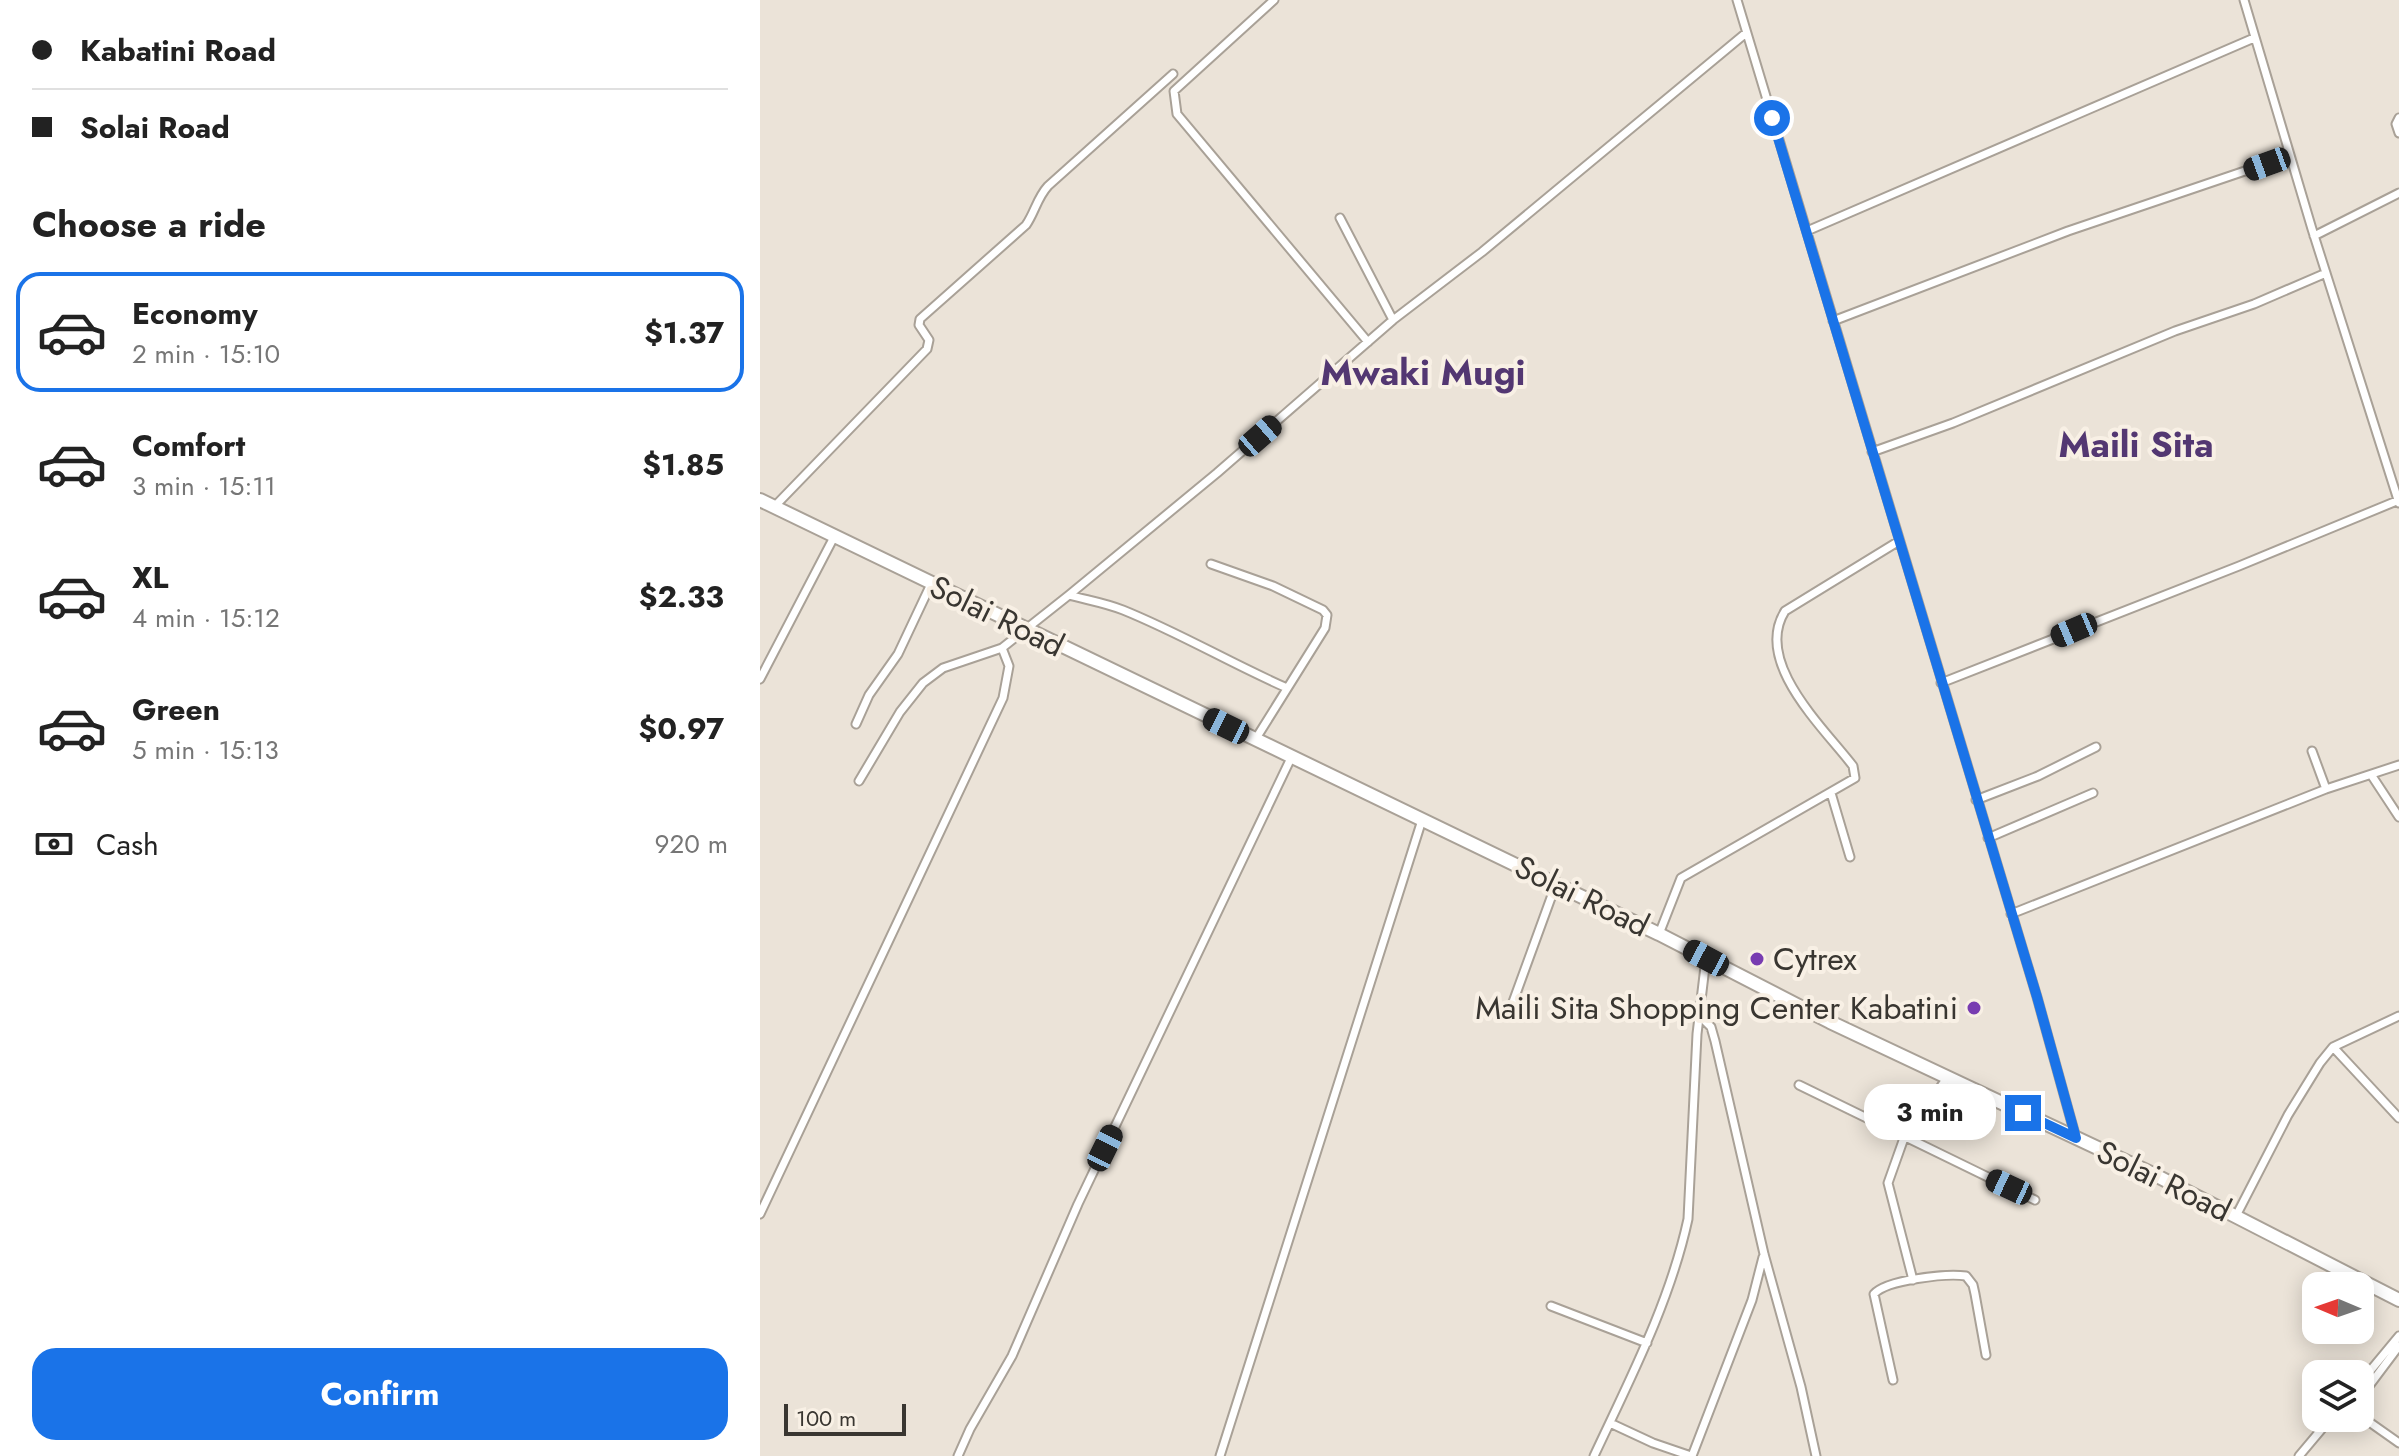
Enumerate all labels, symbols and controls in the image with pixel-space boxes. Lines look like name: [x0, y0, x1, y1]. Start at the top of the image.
text: Kabatini Road: [80, 29, 276, 72]
route start: [1754, 100, 1790, 136]
text: Solai Road: [80, 106, 230, 149]
car: [2240, 145, 2294, 183]
text: Choose a ride: [32, 198, 266, 250]
text: Economy: [132, 292, 258, 335]
icon: car: [36, 296, 108, 368]
text: $1.37: [644, 311, 724, 354]
text: 2 min · 15:10: [132, 335, 280, 373]
district label: Mwaki Mugi: [1320, 346, 1526, 398]
car: [1234, 411, 1286, 461]
district label: Maili Sita: [2058, 418, 2214, 470]
text: Comfort: [132, 424, 245, 467]
icon: car: [36, 428, 108, 500]
text: $1.85: [642, 443, 724, 486]
text: 3 min · 15:11: [132, 467, 276, 505]
text: XL: [132, 556, 168, 599]
icon: car: [36, 560, 108, 632]
street label: Solai Road: [922, 564, 1072, 668]
text: $2.33: [639, 575, 724, 618]
text: 4 min · 15:12: [132, 599, 280, 637]
car: [2047, 610, 2101, 650]
text: Green: [132, 688, 220, 731]
icon: car: [36, 692, 108, 764]
car: [1199, 705, 1253, 747]
text: $0.97: [639, 707, 724, 750]
text: 5 min · 15:13: [132, 731, 279, 769]
icon: cash: [32, 822, 76, 866]
text: Cash: [96, 823, 159, 866]
text: 920 m: [655, 825, 728, 863]
street label: Solai Road: [1507, 844, 1657, 948]
car: [1679, 936, 1733, 980]
place label: Cytrex: [1773, 936, 1857, 982]
marker: Cytrex: [1748, 950, 1766, 968]
place label: Maili Sita Shopping Center Kabatini: [1475, 985, 1958, 1031]
marker: Maili Sita Shopping Center Kabatini: [1965, 999, 1983, 1017]
callout: 3 min: [1863, 1085, 1995, 1141]
text: 3 min: [1896, 1093, 1964, 1131]
route end: [2005, 1095, 2041, 1131]
car: [1084, 1121, 1126, 1175]
street label: Solai Road: [2089, 1129, 2239, 1233]
car: [1982, 1166, 2036, 1208]
north arrow: [2302, 1272, 2374, 1344]
map controls: [2302, 1272, 2374, 1432]
button: Confirm: [32, 1348, 728, 1440]
button: layers: [2302, 1360, 2374, 1432]
scale bar: [784, 1400, 906, 1436]
text: 100 m: [796, 1402, 856, 1434]

